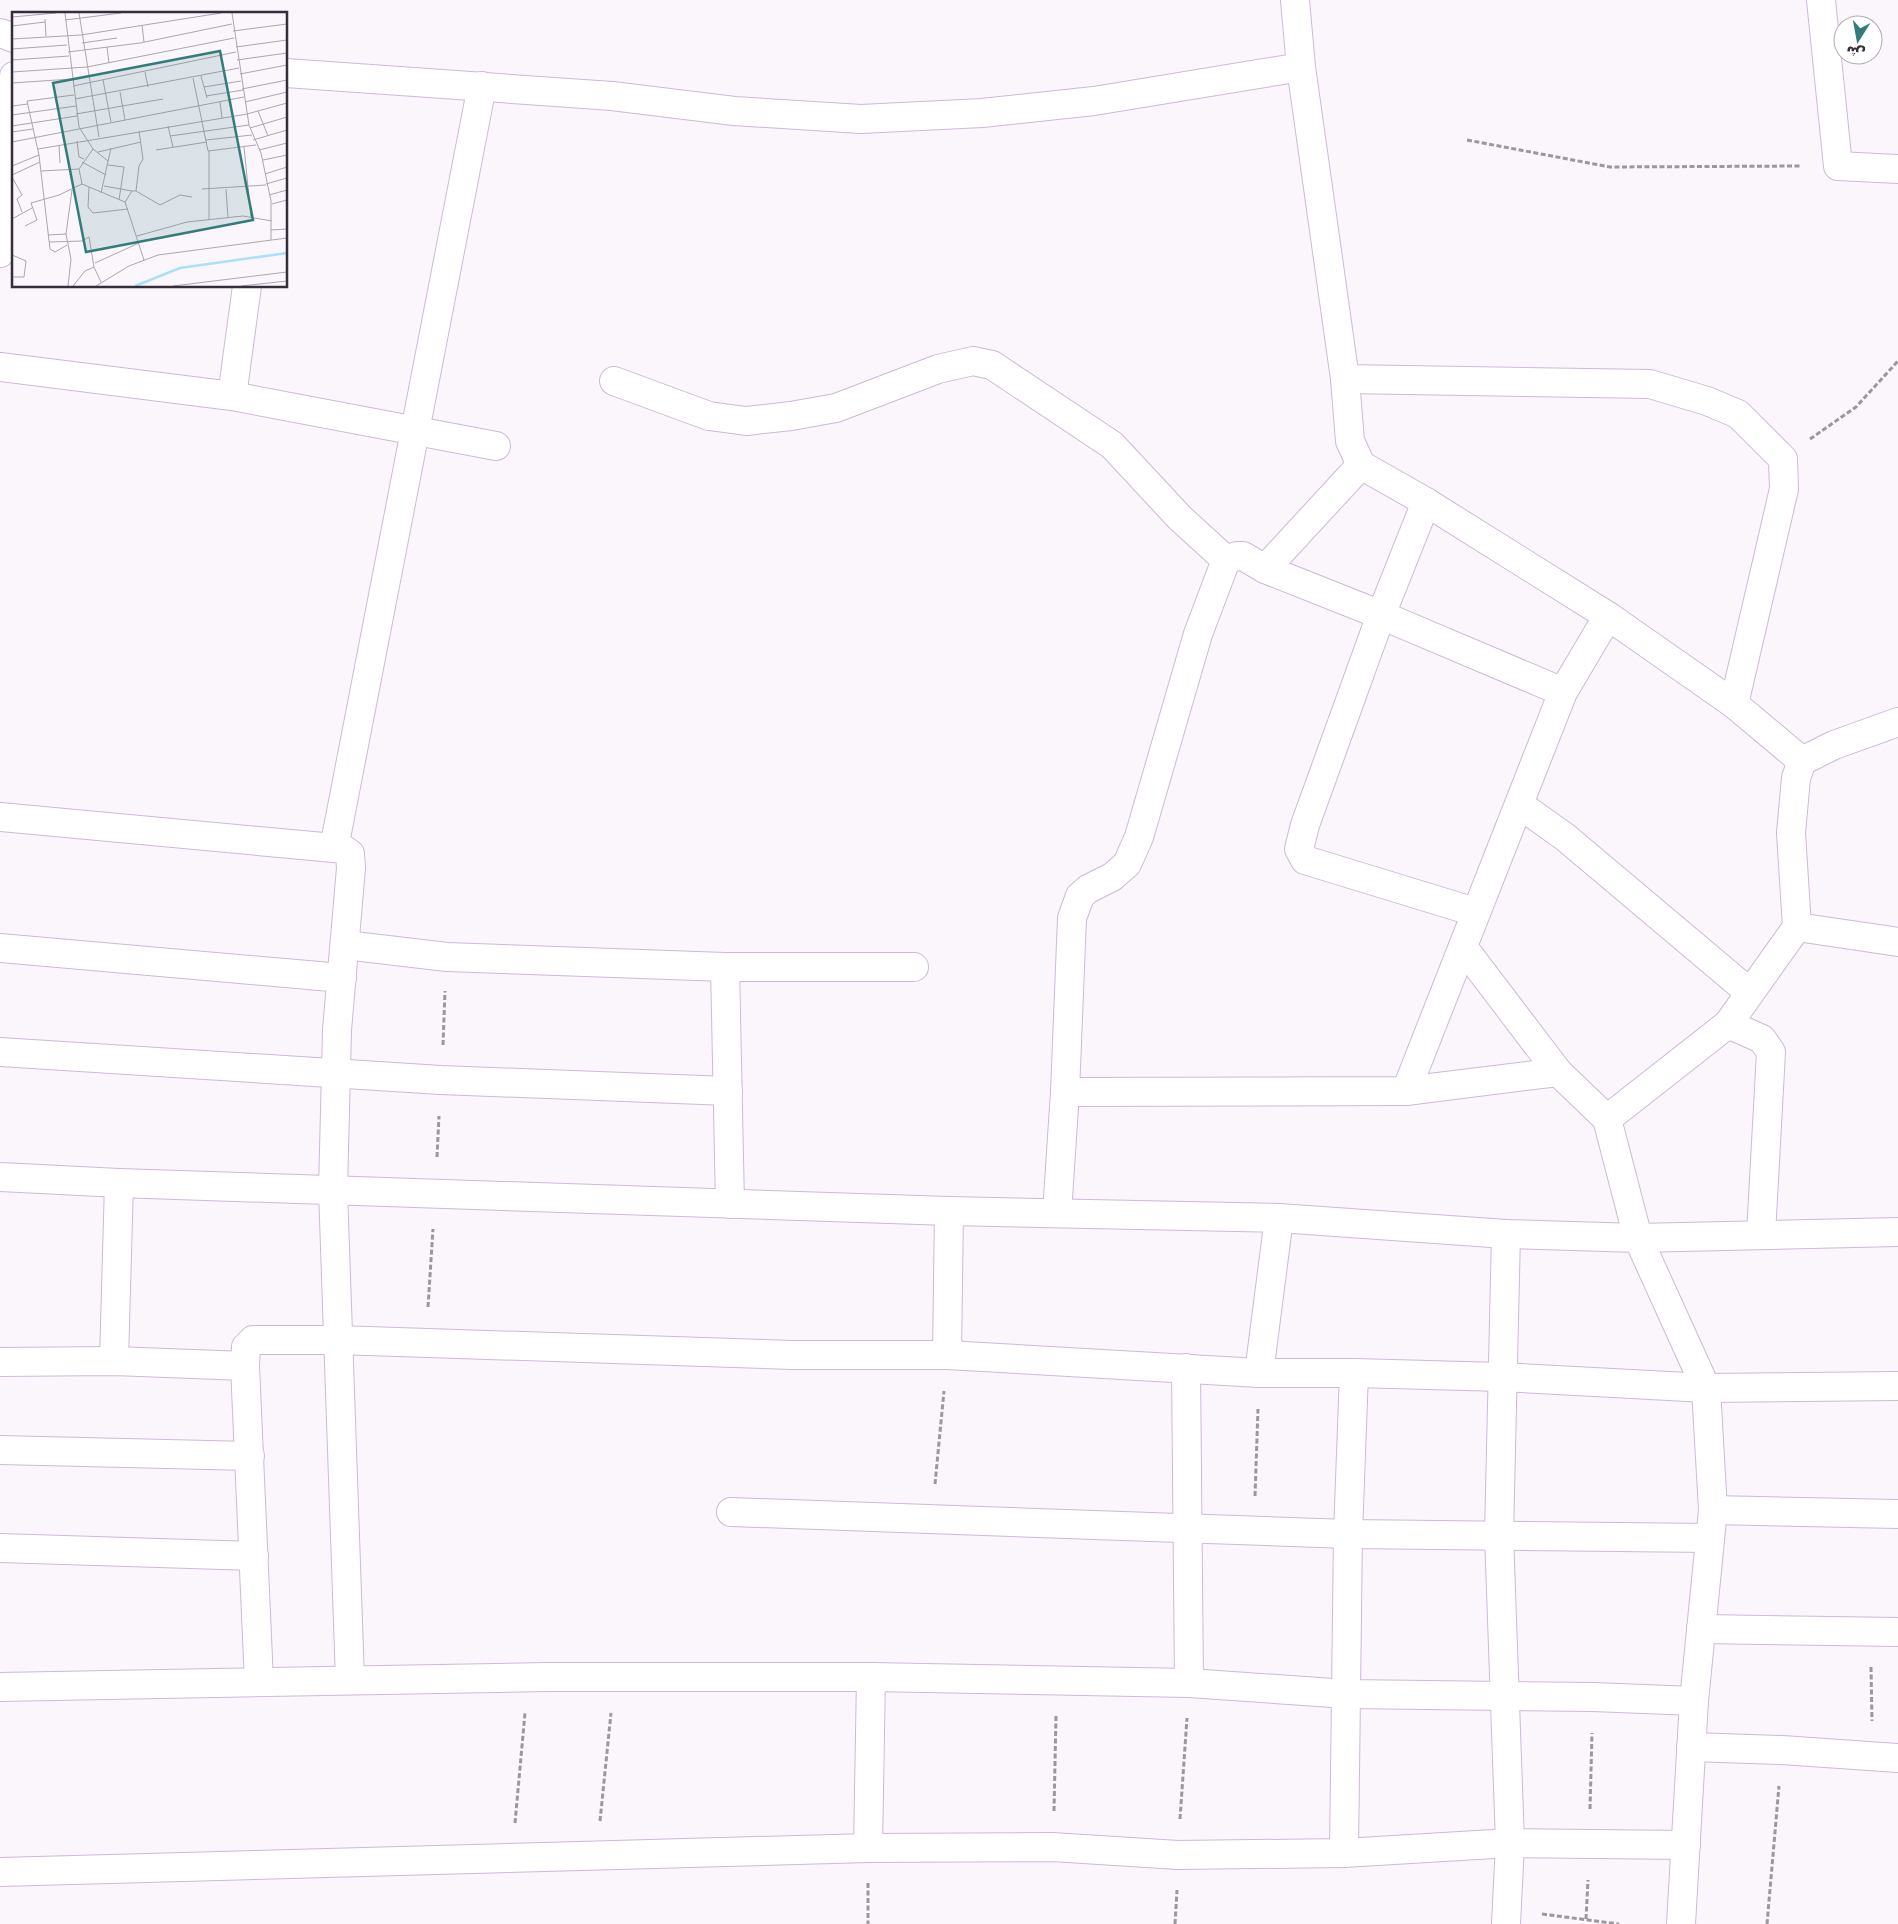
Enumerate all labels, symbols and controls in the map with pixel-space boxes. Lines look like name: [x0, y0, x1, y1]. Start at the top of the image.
inset map: [12, 12, 288, 288]
north arrow: [1833, 15, 1883, 65]
text: ش: [1845, 43, 1867, 62]

